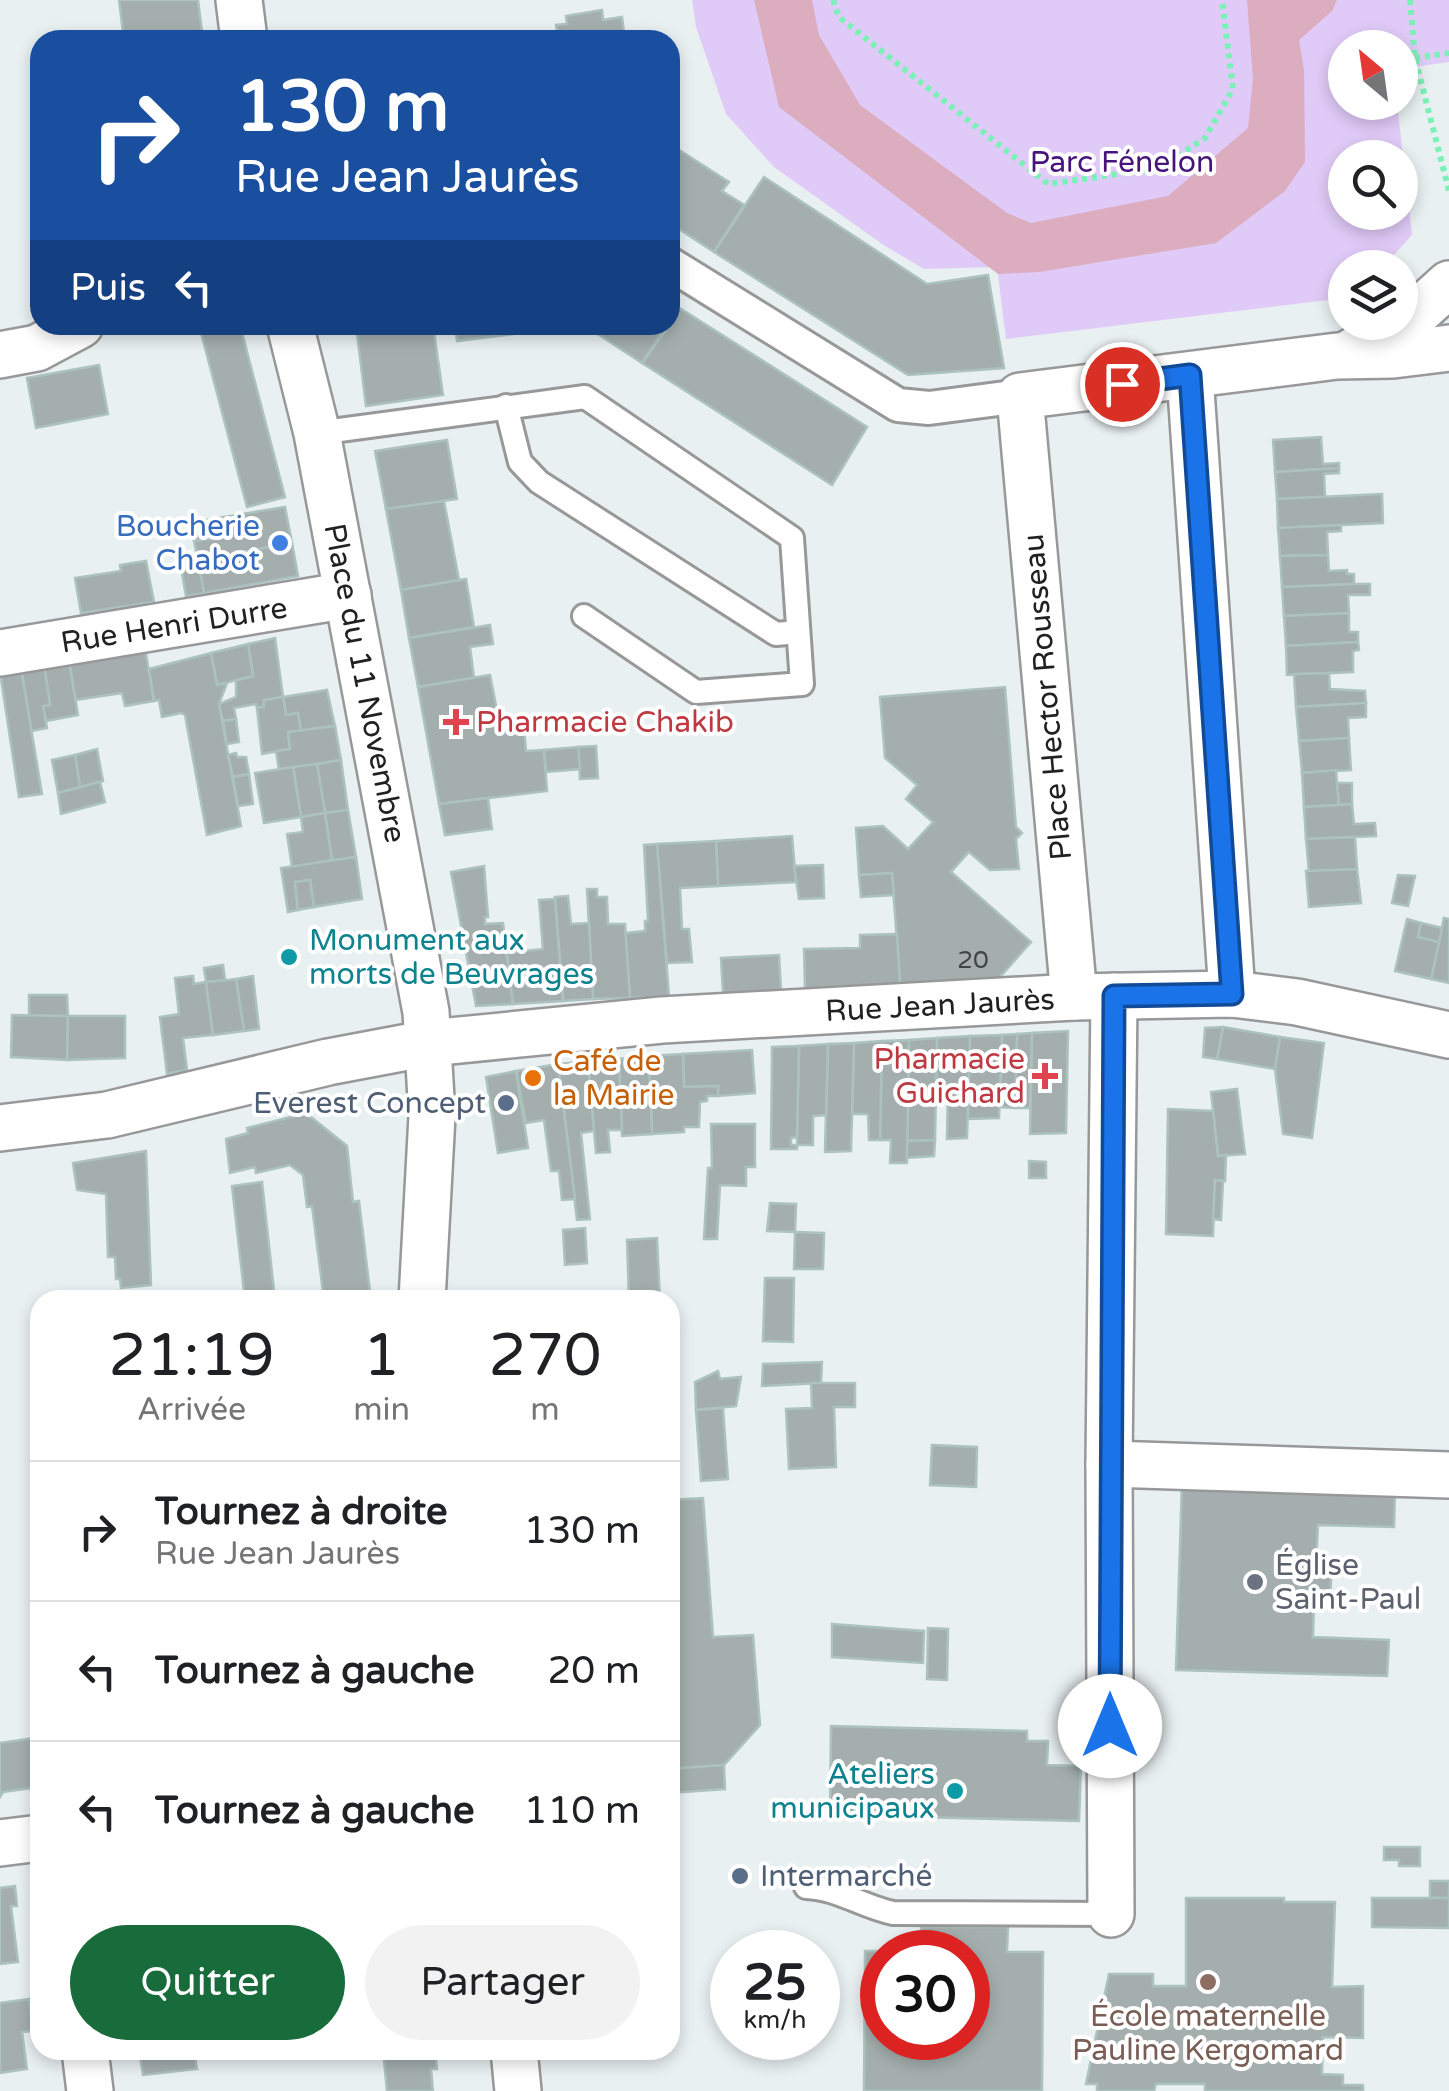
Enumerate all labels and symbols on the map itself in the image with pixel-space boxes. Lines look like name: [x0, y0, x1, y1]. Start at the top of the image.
north arrow: [1328, 30, 1418, 120]
park label: Parc Fénelon: [1030, 144, 1214, 181]
pin: [1080, 342, 1165, 427]
place label: Boucherie Chabot: [116, 508, 260, 579]
street label: Place du 11 Novembre: [315, 520, 414, 846]
marker: Boucherie Chabot: [269, 532, 291, 554]
street label: Place Hector Rousseau: [1015, 532, 1080, 862]
street label: Rue Henri Durre: [58, 589, 290, 662]
place label: Pharmacie Chakib: [476, 704, 734, 741]
marker: Pharmacie Chakib: [445, 711, 467, 733]
place label: Monument aux morts de Beuvrages: [309, 922, 594, 993]
house number: 20: [957, 945, 989, 975]
marker: Monument aux morts de Beuvrages: [278, 946, 300, 968]
street label: Rue Jean Jaurès: [824, 981, 1056, 1030]
place label: Pharmacie Guichard: [874, 1041, 1025, 1112]
place label: Café de la Mairie: [553, 1043, 674, 1114]
marker: Pharmacie Guichard: [1034, 1065, 1056, 1087]
marker: Café de la Mairie: [522, 1067, 544, 1089]
place label: Everest Concept: [253, 1085, 486, 1122]
marker: Everest Concept: [495, 1092, 517, 1114]
place label: Église Saint-Paul: [1275, 1547, 1421, 1618]
marker: Église Saint-Paul: [1244, 1571, 1266, 1593]
position arrow: [1058, 1674, 1162, 1778]
place label: Ateliers municipaux: [770, 1756, 935, 1827]
marker: Ateliers municipaux: [944, 1780, 966, 1802]
place label: Intermarché: [760, 1858, 933, 1895]
marker: Intermarché: [729, 1865, 751, 1887]
speed limit sign: 30: [860, 1930, 990, 2060]
marker: École maternelle Pauline Kergomard: [1197, 1971, 1219, 1993]
place label: École maternelle Pauline Kergomard: [1072, 1998, 1344, 2069]

